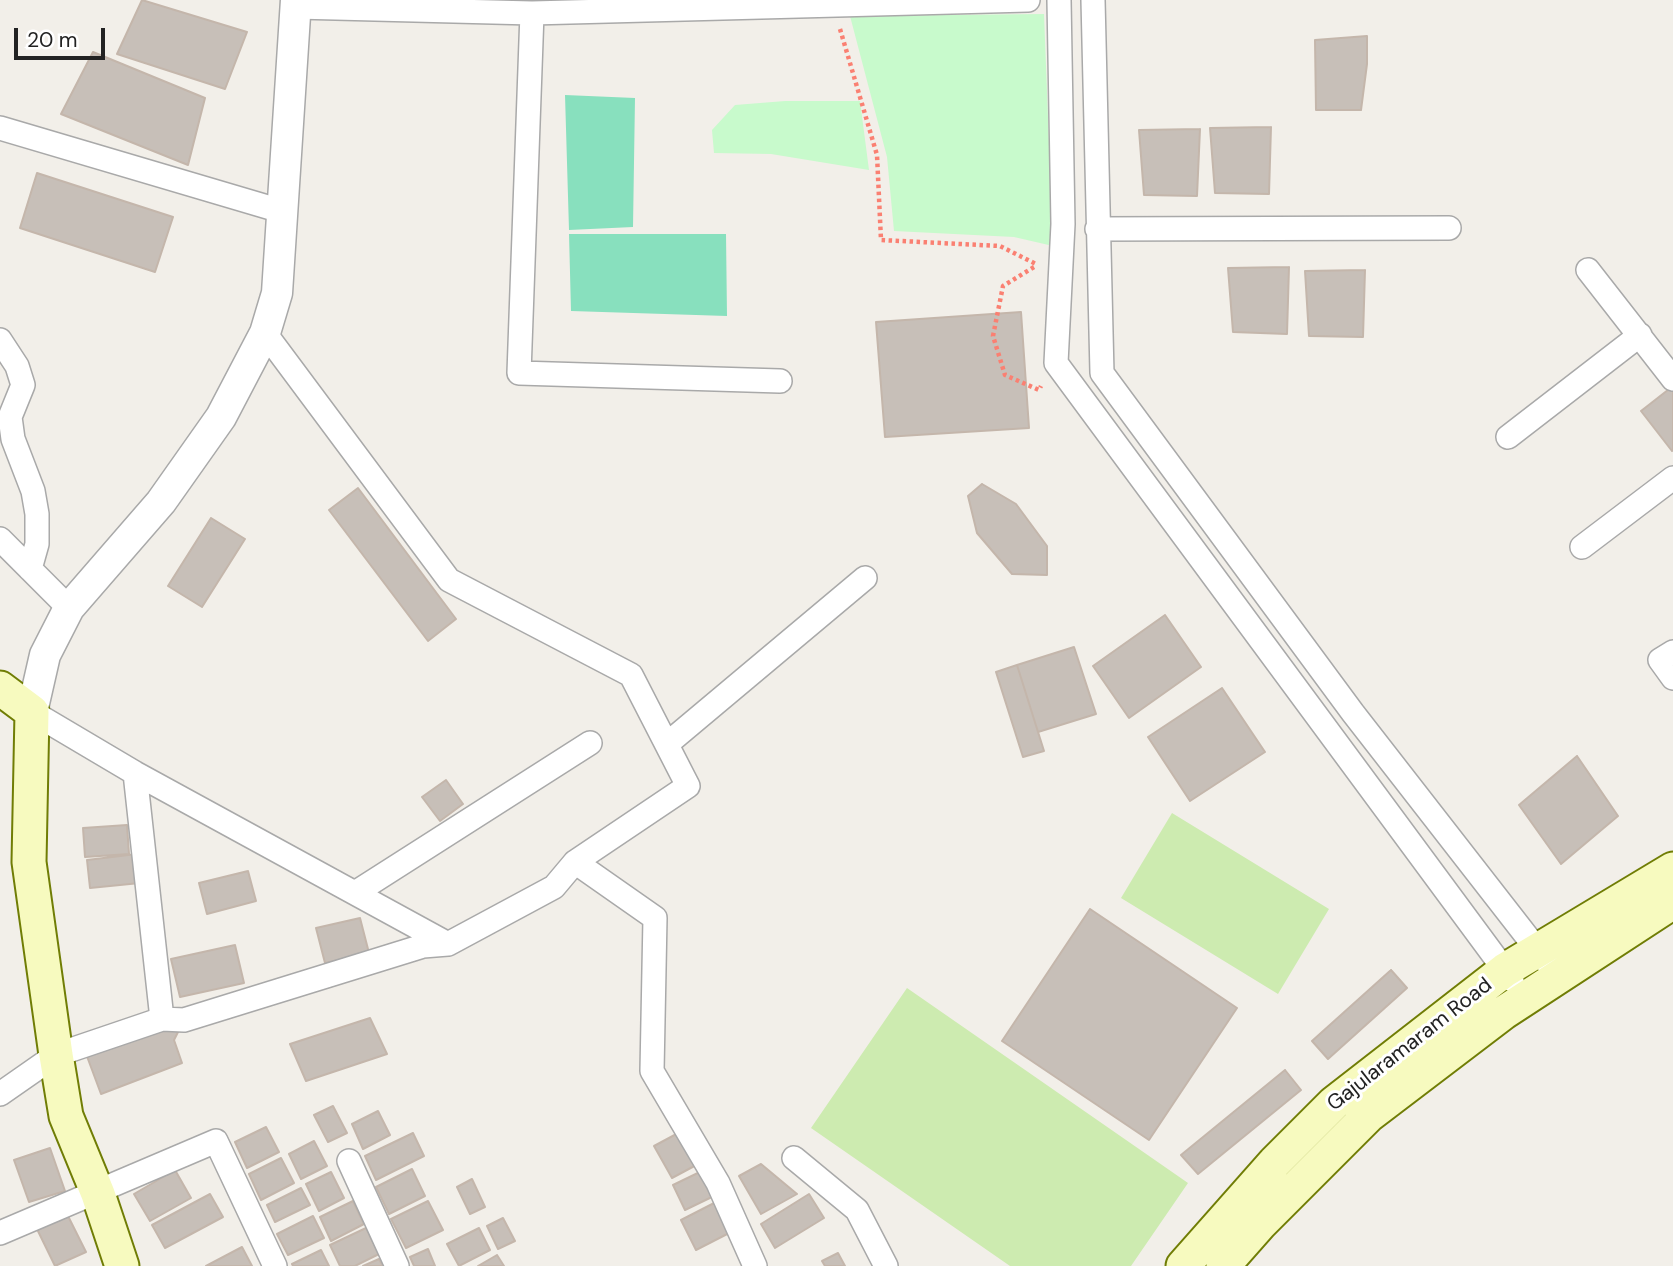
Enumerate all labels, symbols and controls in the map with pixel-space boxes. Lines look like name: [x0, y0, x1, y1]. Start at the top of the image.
scale bar: [18, 14, 108, 58]
text: 20 m: [27, 26, 78, 54]
street label: Gajularamaram Road: [1323, 973, 1497, 1117]

